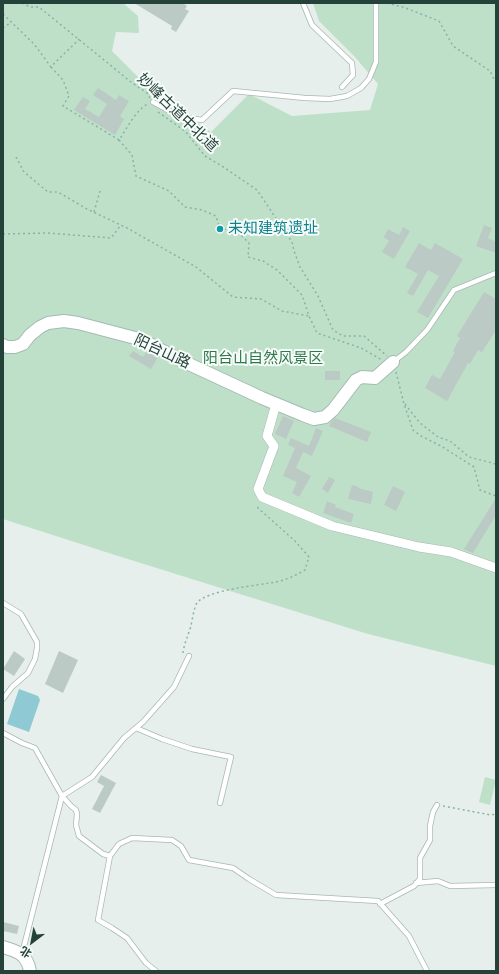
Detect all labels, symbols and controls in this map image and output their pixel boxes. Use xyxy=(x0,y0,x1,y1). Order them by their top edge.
street label: 妙峰古道中北道 xyxy=(133,70,221,156)
place label: 未知建筑遗址 xyxy=(228,220,318,238)
marker: 未知建筑遗址 xyxy=(215,224,225,234)
street label: 阳台山路 xyxy=(131,331,193,373)
park label: 阳台山自然风景区 xyxy=(203,350,323,368)
north arrow xyxy=(12,922,52,962)
text: 北 xyxy=(17,943,34,961)

